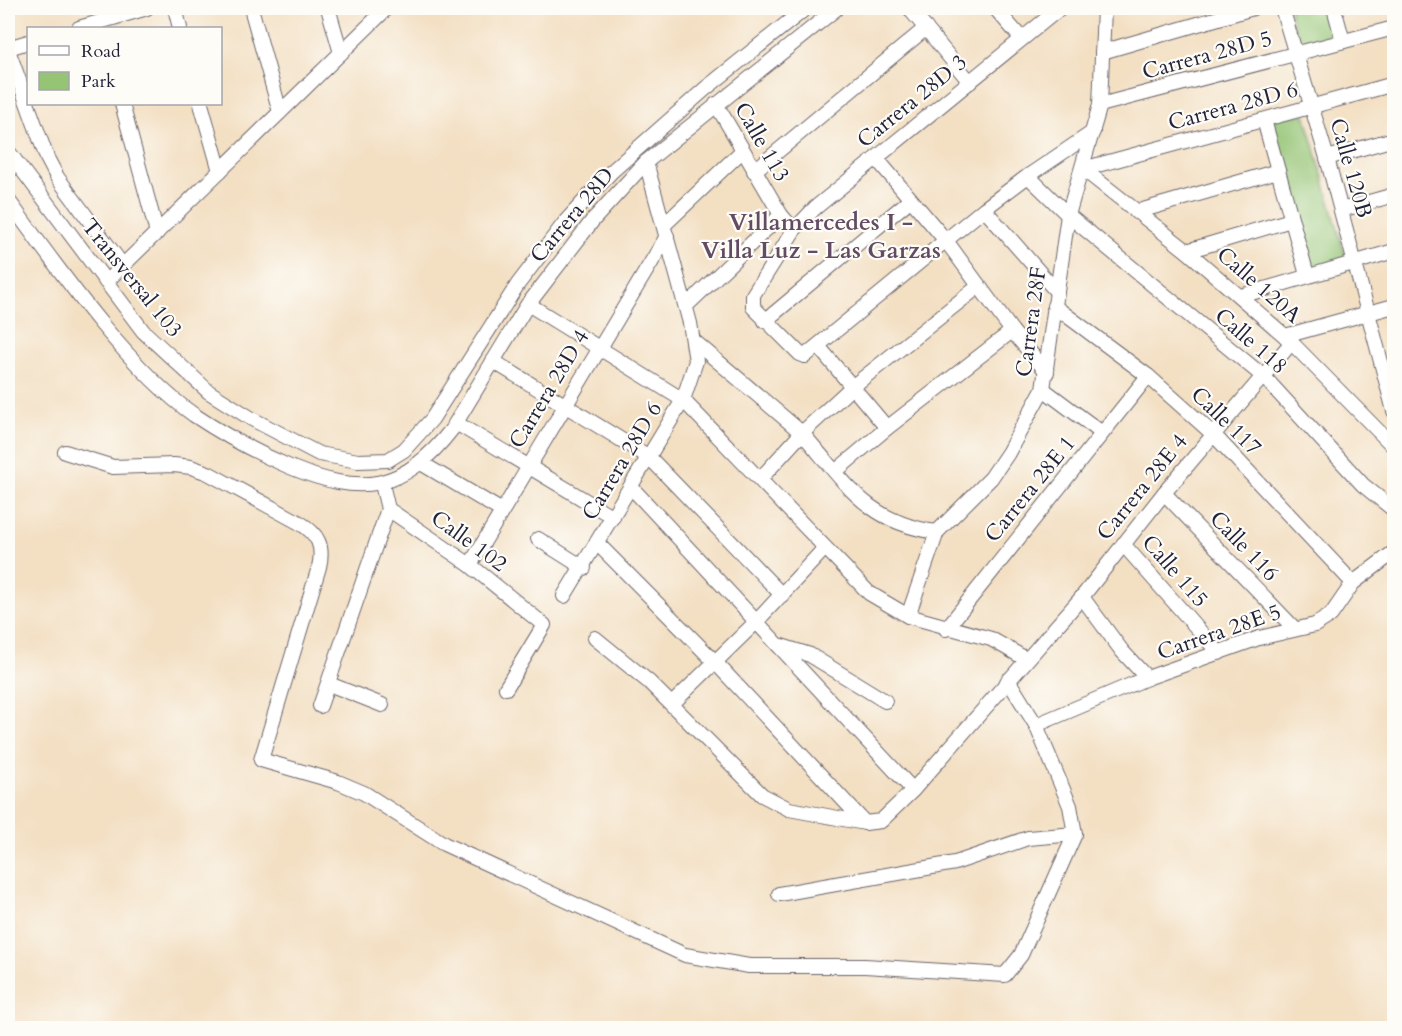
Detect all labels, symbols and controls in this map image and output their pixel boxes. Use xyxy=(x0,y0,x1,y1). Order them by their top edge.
street label: Carrera 28D 5 xyxy=(1139,23,1275,87)
legend xyxy=(27,27,222,105)
text: Road xyxy=(81,39,121,64)
street label: Carrera 28D 3 xyxy=(851,47,973,155)
text: Park xyxy=(81,69,116,94)
street label: Carrera 28D 6 xyxy=(1165,74,1301,138)
street label: Calle 113 xyxy=(727,97,797,187)
street label: Calle 120B xyxy=(1322,115,1380,221)
street label: Carrera 28D xyxy=(523,161,621,269)
district label: Villamercedes I - Villa Luz - Las Garzas xyxy=(701,206,941,267)
street label: Transversal 103 xyxy=(75,212,189,344)
street label: Calle 120A xyxy=(1210,240,1308,330)
street label: Carrera 28F xyxy=(1008,265,1054,379)
street label: Calle 118 xyxy=(1208,301,1294,381)
street label: Carrera 28D 4 xyxy=(502,324,596,454)
street label: Calle 117 xyxy=(1184,380,1268,462)
street label: Carrera 28D 6 xyxy=(575,396,669,526)
street label: Carrera 28E 4 xyxy=(1090,427,1194,547)
street label: Carrera 28E 1 xyxy=(978,429,1082,549)
street label: Calle 102 xyxy=(425,503,513,579)
street label: Calle 116 xyxy=(1203,504,1285,588)
street label: Calle 115 xyxy=(1135,528,1215,614)
street label: Carrera 28E 5 xyxy=(1153,597,1285,667)

